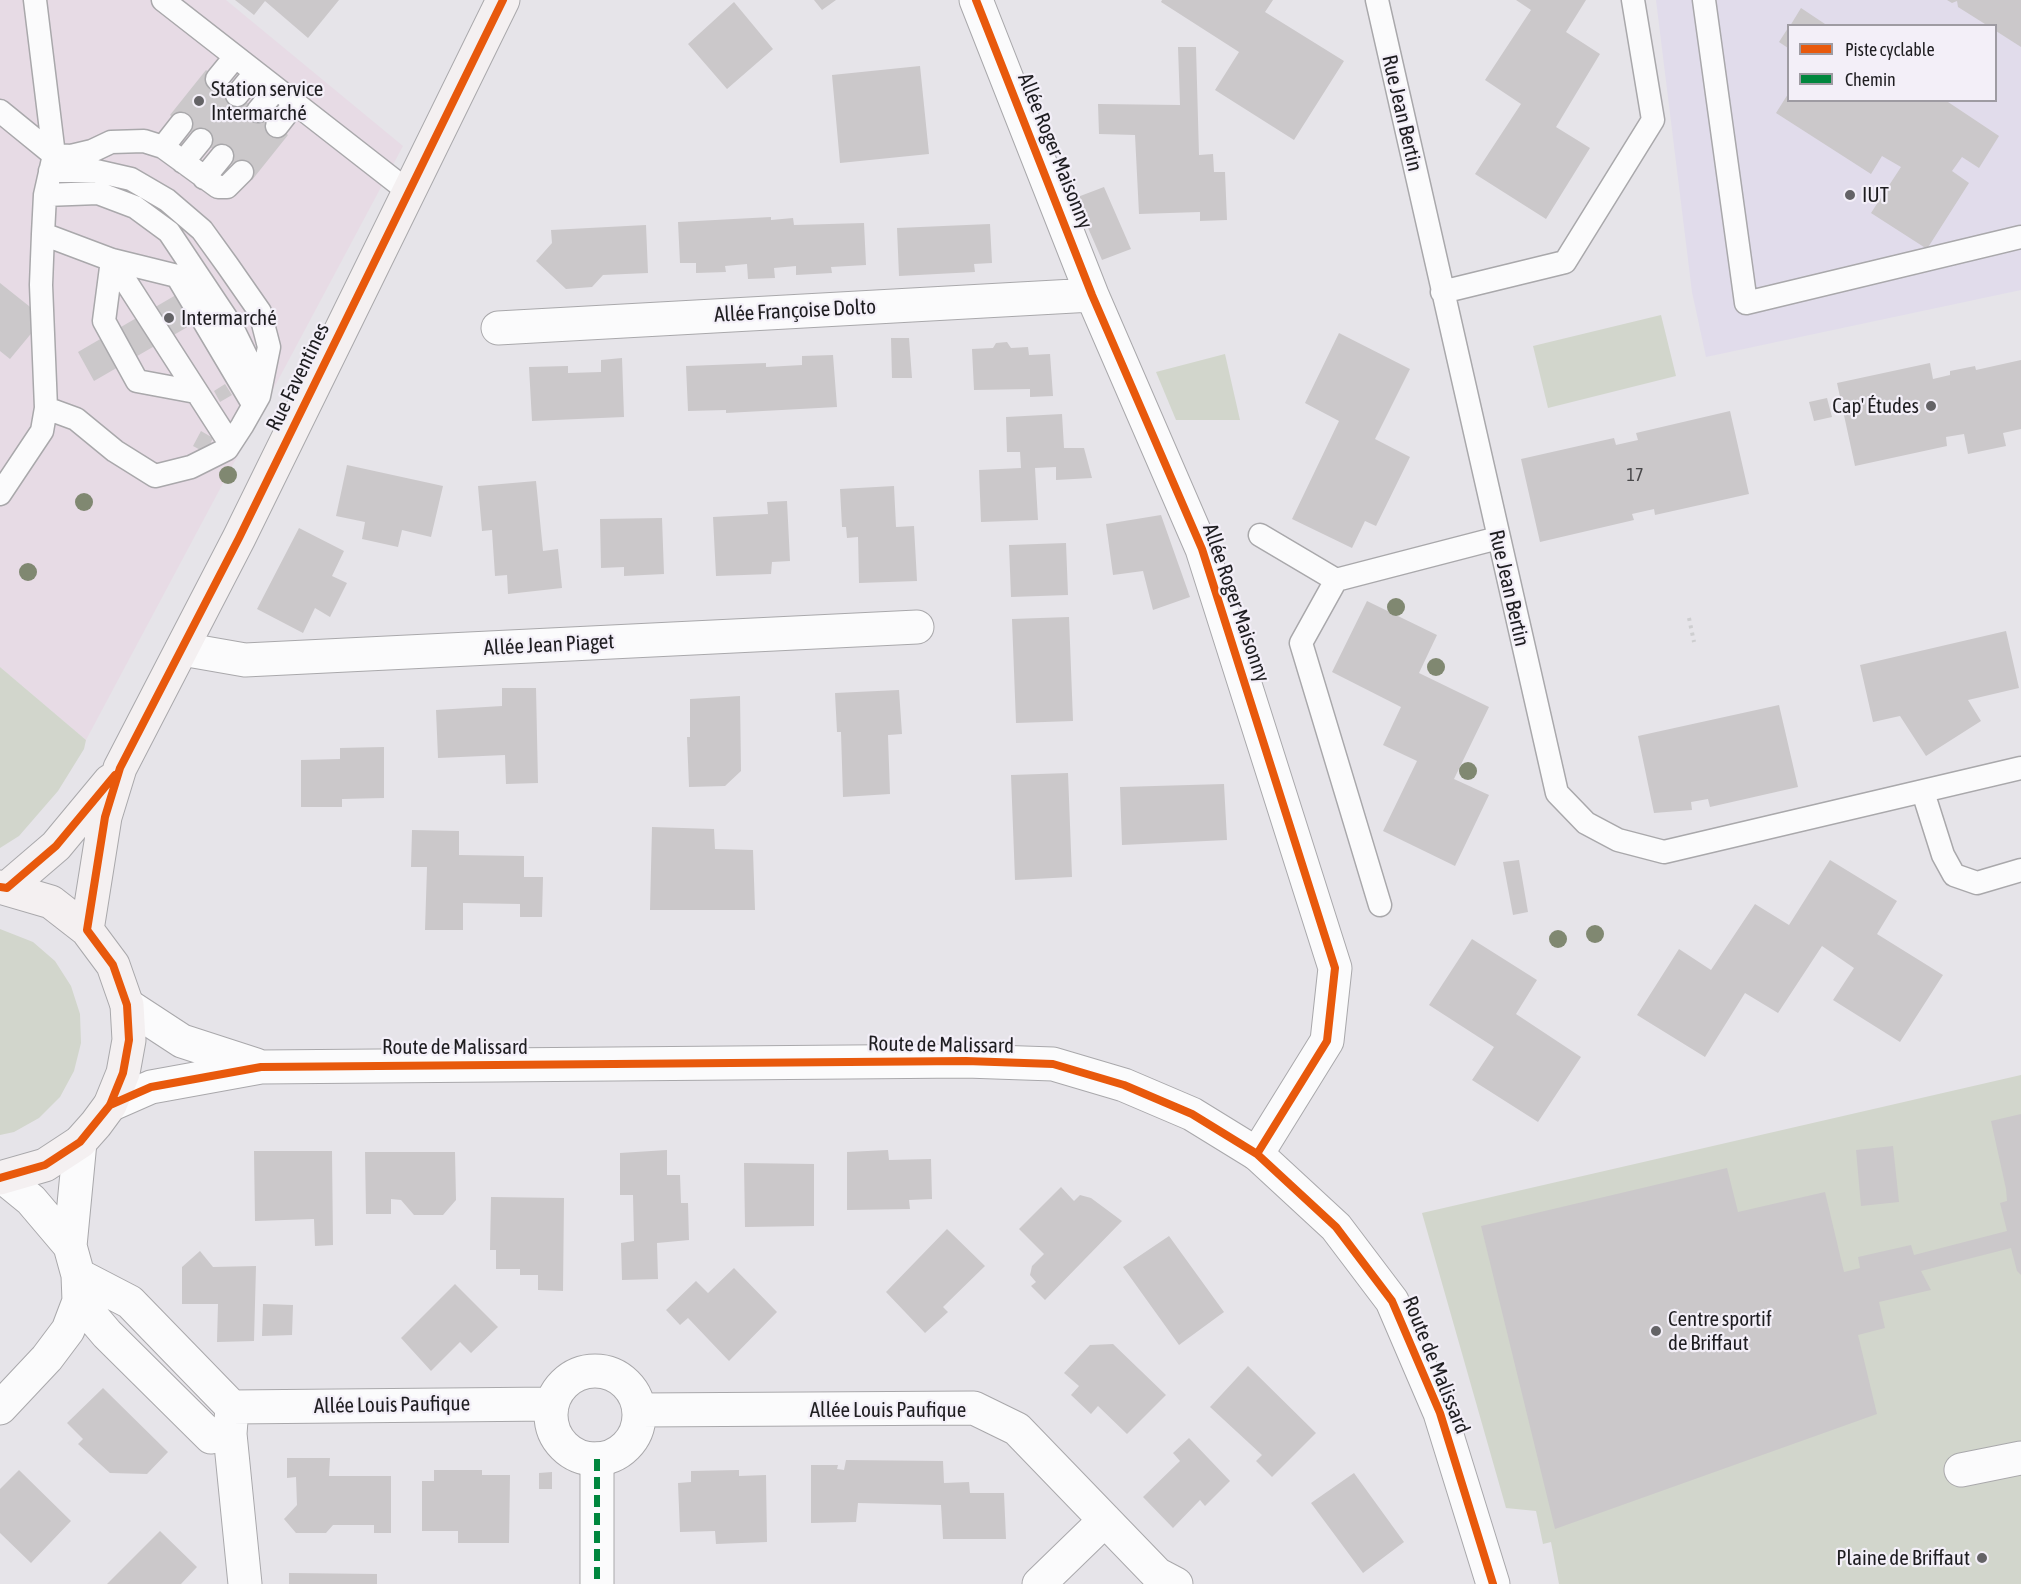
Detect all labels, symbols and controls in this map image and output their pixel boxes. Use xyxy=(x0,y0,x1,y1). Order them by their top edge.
legend xyxy=(1787,24,1997,102)
text: Piste cyclable xyxy=(1845,39,1935,60)
street label: Rue Jean Bertin xyxy=(1376,52,1428,174)
text: Chemin xyxy=(1845,69,1896,90)
street label: Allée Roger Maisonny xyxy=(1012,70,1098,232)
place label: Station service Intermarché xyxy=(211,76,323,126)
marker: Station service Intermarché xyxy=(192,94,206,108)
place label: IUT xyxy=(1862,182,1889,208)
marker: IUT xyxy=(1843,188,1857,202)
street label: Allée Françoise Dolto xyxy=(713,294,877,328)
place label: Intermarché xyxy=(181,305,277,331)
marker: Intermarché xyxy=(162,311,176,325)
street label: Rue Faventines xyxy=(261,319,335,435)
place label: Cap' Études xyxy=(1832,393,1919,419)
marker: Cap' Études xyxy=(1924,399,1938,413)
house number: 17 xyxy=(1627,464,1643,486)
street label: Allée Roger Maisonny xyxy=(1197,521,1275,685)
street label: Rue Jean Bertin xyxy=(1483,527,1535,649)
street label: Allée Jean Piaget xyxy=(483,629,615,661)
street label: Route de Malissard xyxy=(868,1031,1014,1059)
street label: Route de Malissard xyxy=(382,1034,528,1060)
street label: Route de Malissard xyxy=(1397,1293,1475,1437)
place label: Centre sportif de Briffaut xyxy=(1668,1306,1772,1356)
marker: Centre sportif de Briffaut xyxy=(1649,1324,1663,1338)
street label: Allée Louis Paufique xyxy=(314,1391,470,1419)
street label: Allée Louis Paufique xyxy=(810,1397,966,1423)
place label: Plaine de Briffaut xyxy=(1836,1545,1970,1571)
marker: Plaine de Briffaut xyxy=(1975,1551,1989,1565)

